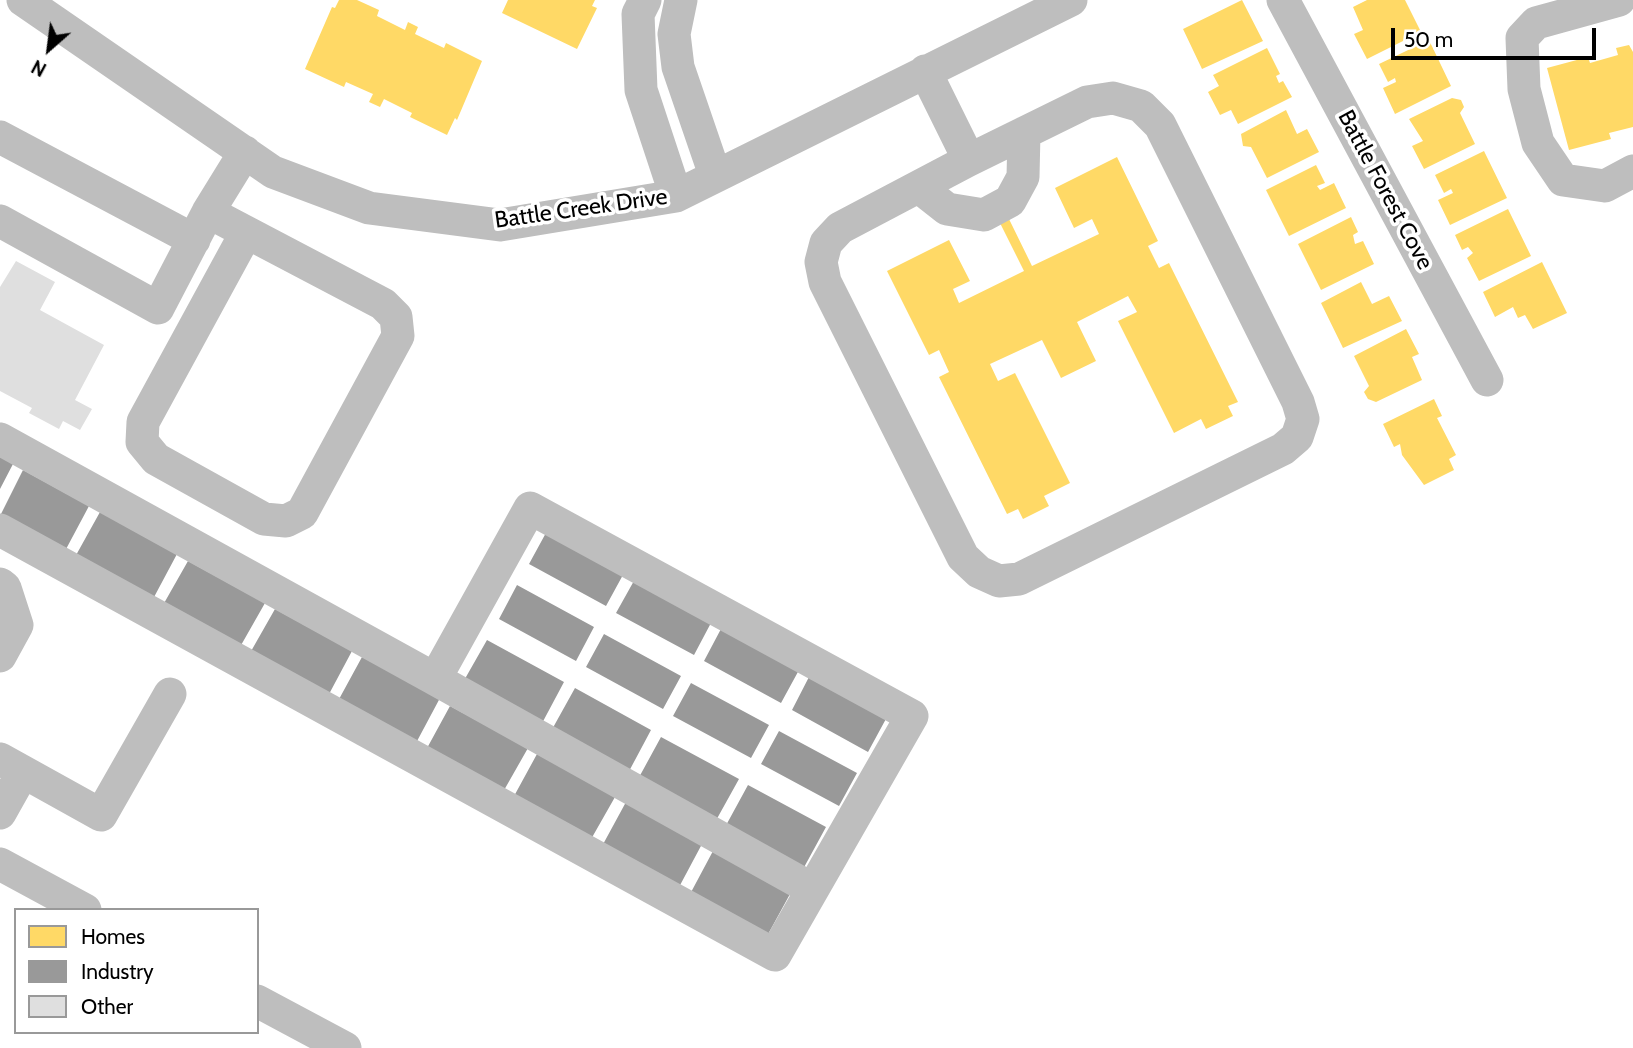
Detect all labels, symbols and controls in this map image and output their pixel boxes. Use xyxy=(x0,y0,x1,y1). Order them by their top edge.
north arrow xyxy=(14,14,84,84)
scale bar xyxy=(1395,14,1600,58)
text: 50 m xyxy=(1404,27,1453,52)
text: N xyxy=(28,55,50,81)
street label: Battle Forest Cove xyxy=(1331,106,1439,274)
street label: Battle Creek Drive xyxy=(493,183,669,235)
legend xyxy=(14,908,259,1034)
text: Homes xyxy=(81,924,145,949)
text: Industry xyxy=(81,959,154,984)
text: Other xyxy=(81,994,133,1019)

